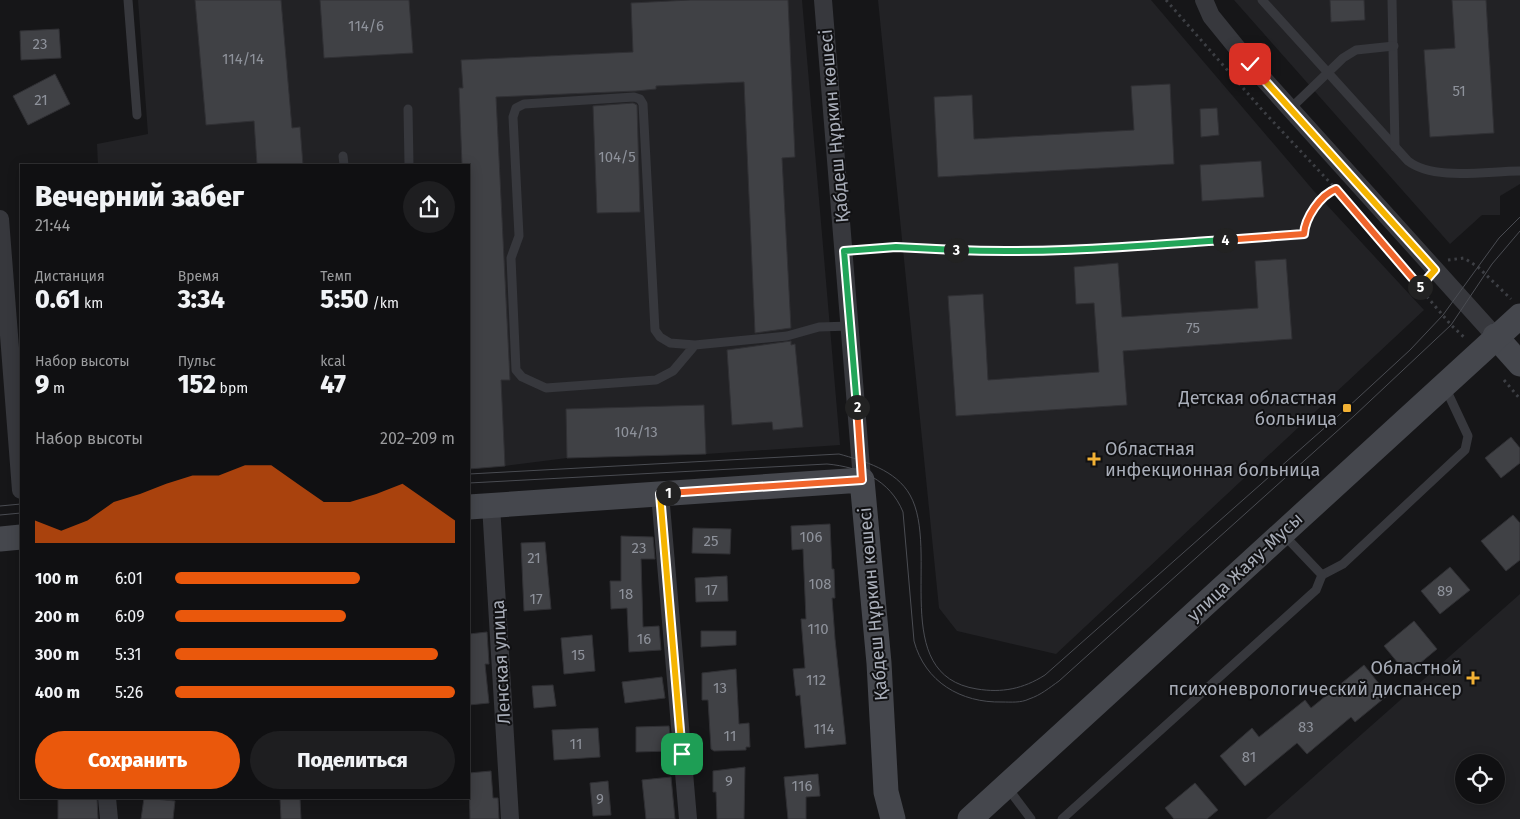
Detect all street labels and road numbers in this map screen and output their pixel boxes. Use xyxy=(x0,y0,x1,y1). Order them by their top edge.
street label: Қабдеш Нұркин көшесі xyxy=(815,28,853,224)
street label: Қабдеш Нұркин көшесі xyxy=(854,506,892,702)
street label: улица Жаяу-Мусы xyxy=(1183,508,1307,626)
street label: Ленская улица xyxy=(487,599,515,725)

